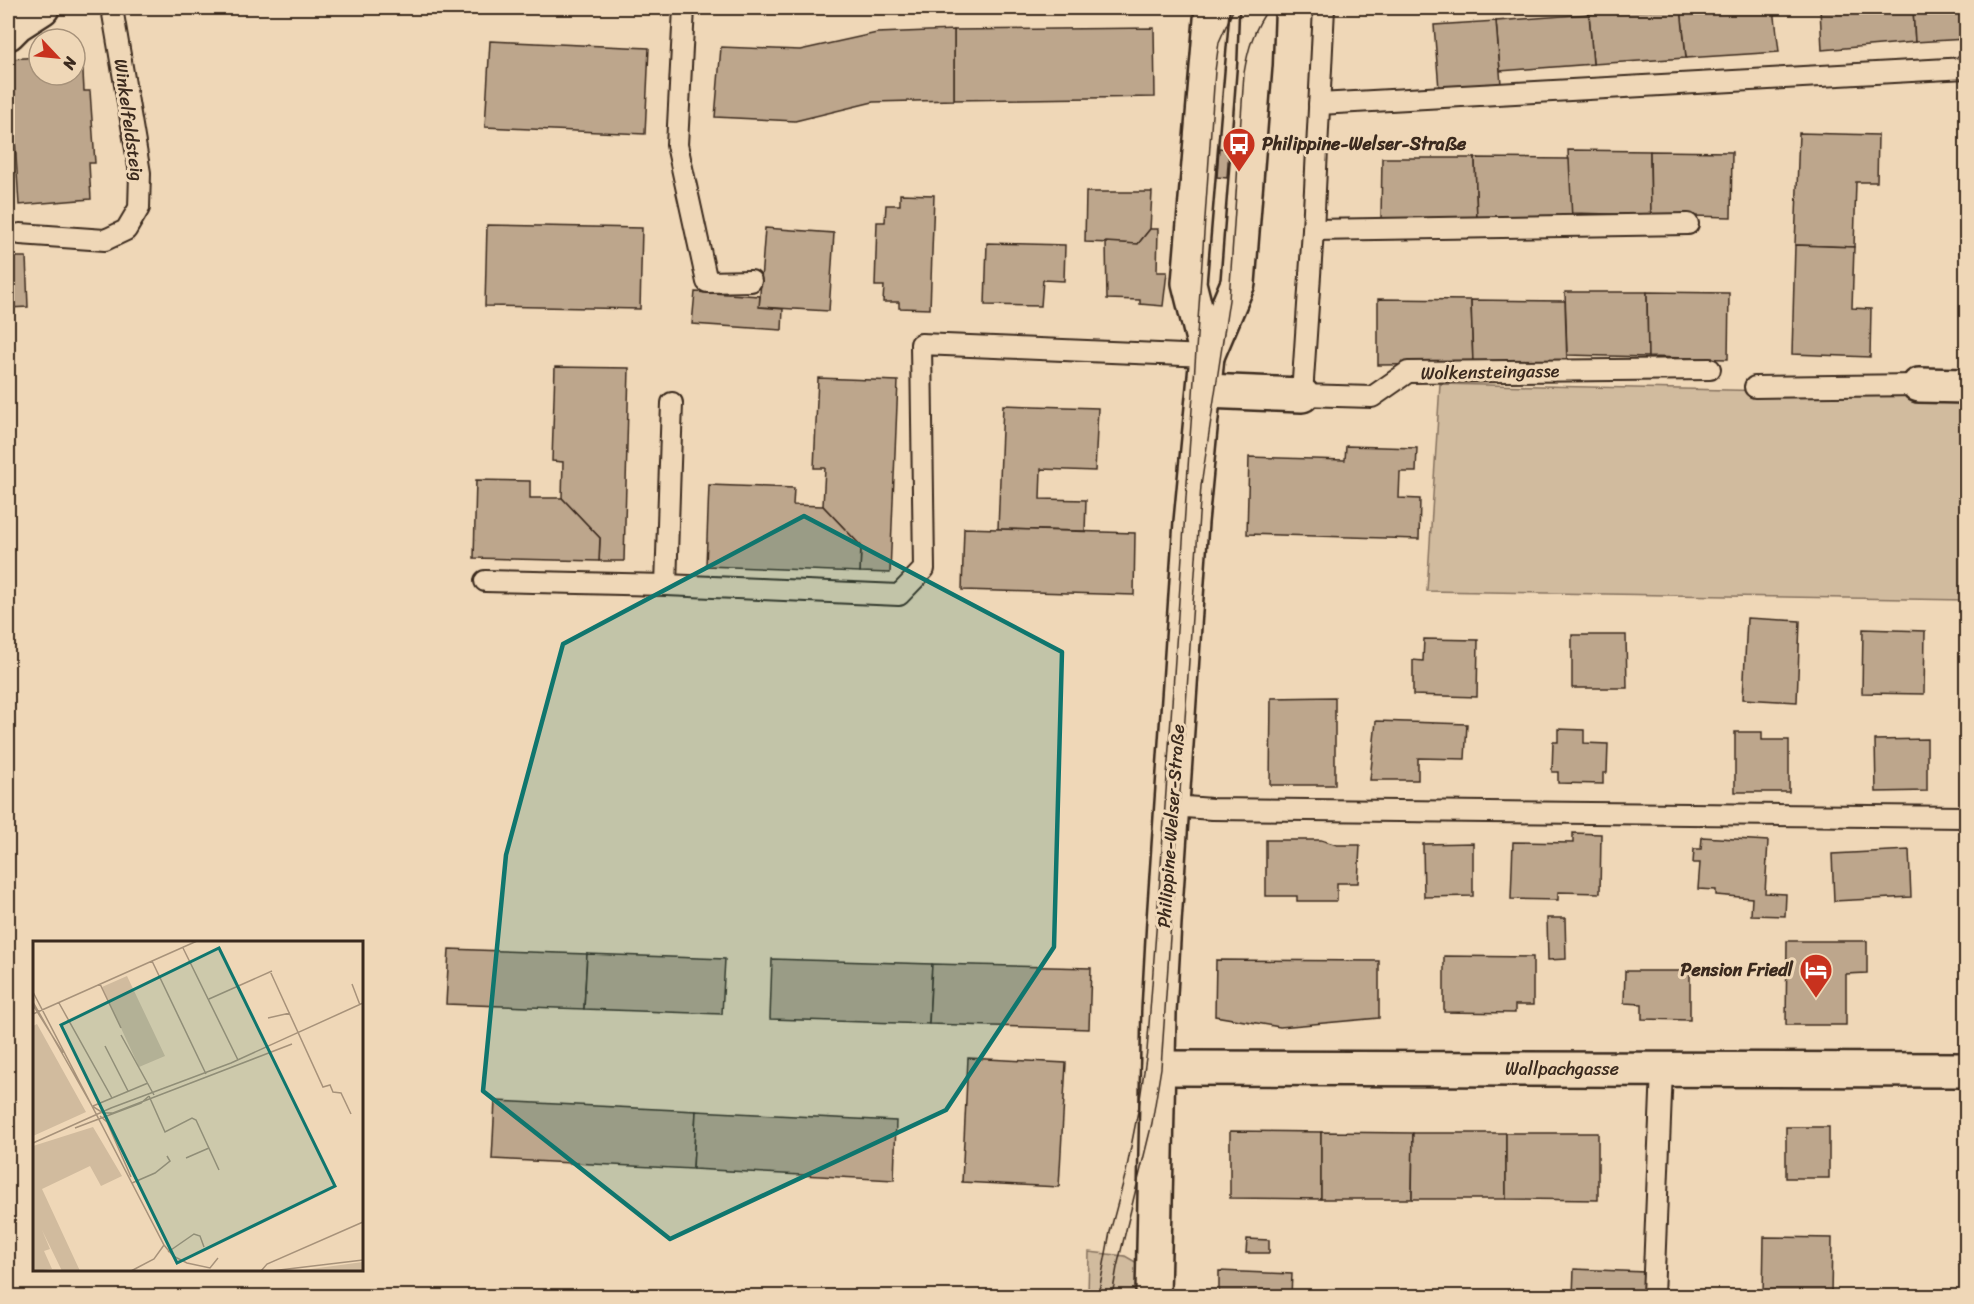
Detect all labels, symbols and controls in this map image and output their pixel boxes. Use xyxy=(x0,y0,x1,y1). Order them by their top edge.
north arrow xyxy=(27,27,87,87)
text: N xyxy=(54,51,86,76)
street label: Winkelfeldsteig xyxy=(105,57,153,183)
bus stop icon: Philippine-Welser-Straße xyxy=(1221,126,1257,173)
place label: Philippine-Welser-Straße xyxy=(1262,128,1467,160)
street label: Wolkensteingasse xyxy=(1420,355,1560,389)
street label: Philippine-Welser-Straße xyxy=(1148,723,1194,929)
inset map xyxy=(33,941,363,1271)
hotel icon: Pension Friedl xyxy=(1798,952,1834,999)
place label: Pension Friedl xyxy=(1680,954,1794,986)
street label: Wallpachgasse xyxy=(1505,1053,1619,1085)

